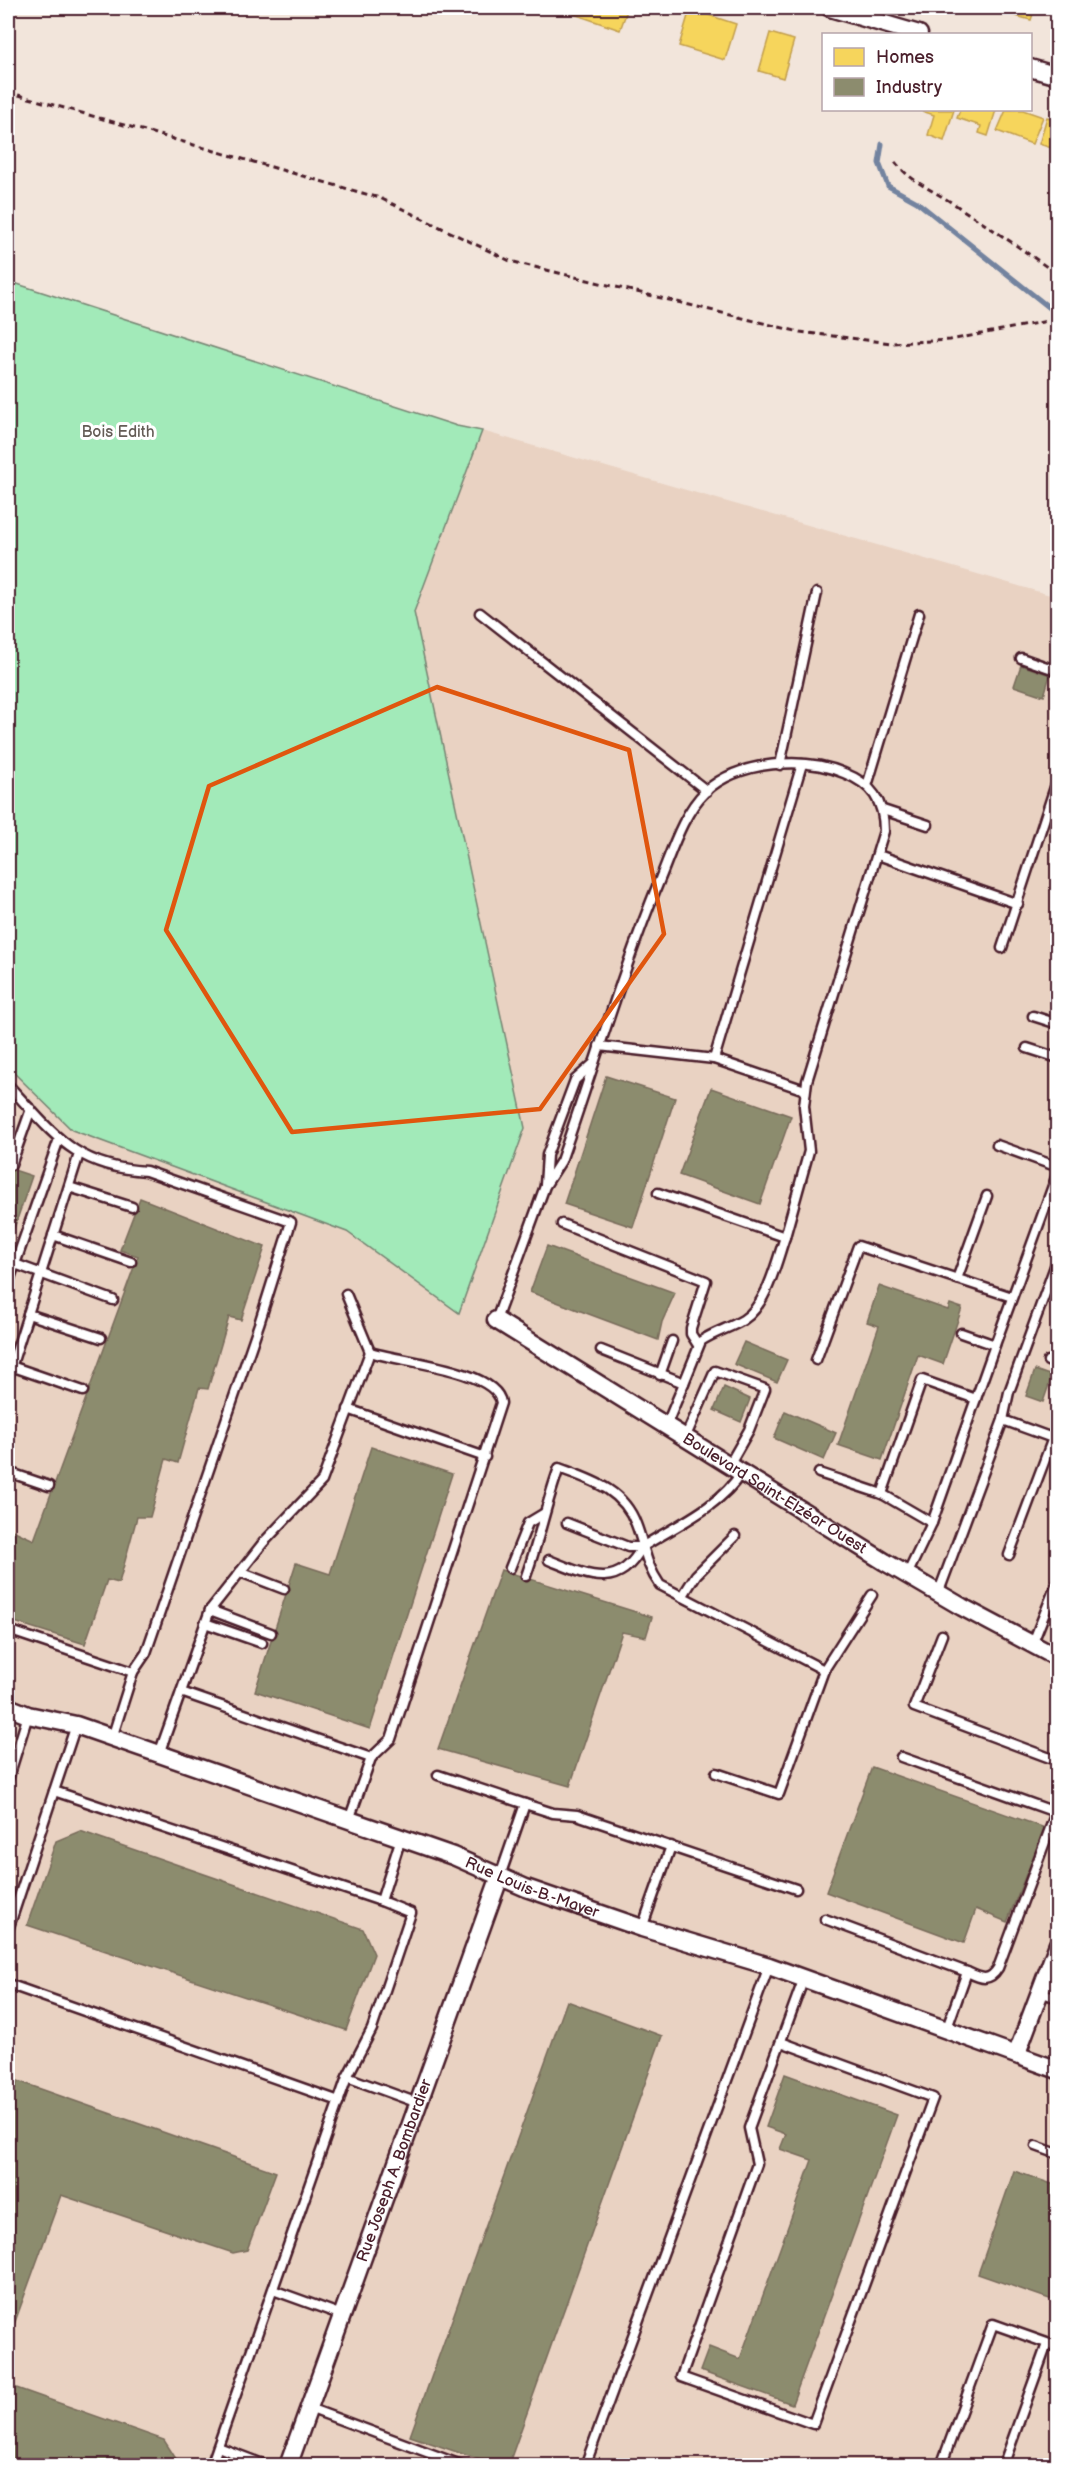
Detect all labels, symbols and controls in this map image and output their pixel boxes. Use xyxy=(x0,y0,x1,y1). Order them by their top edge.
legend xyxy=(822,33,1032,111)
text: Homes xyxy=(876,47,934,68)
text: Industry xyxy=(876,77,943,98)
park label: Bois Edith xyxy=(81,423,155,442)
street label: Boulevard Saint-Elzéar Ouest xyxy=(679,1429,870,1558)
street label: Rue Louis-B.-Mayer xyxy=(462,1853,602,1922)
street label: Rue Joseph A. Bombardier xyxy=(353,2076,436,2264)

